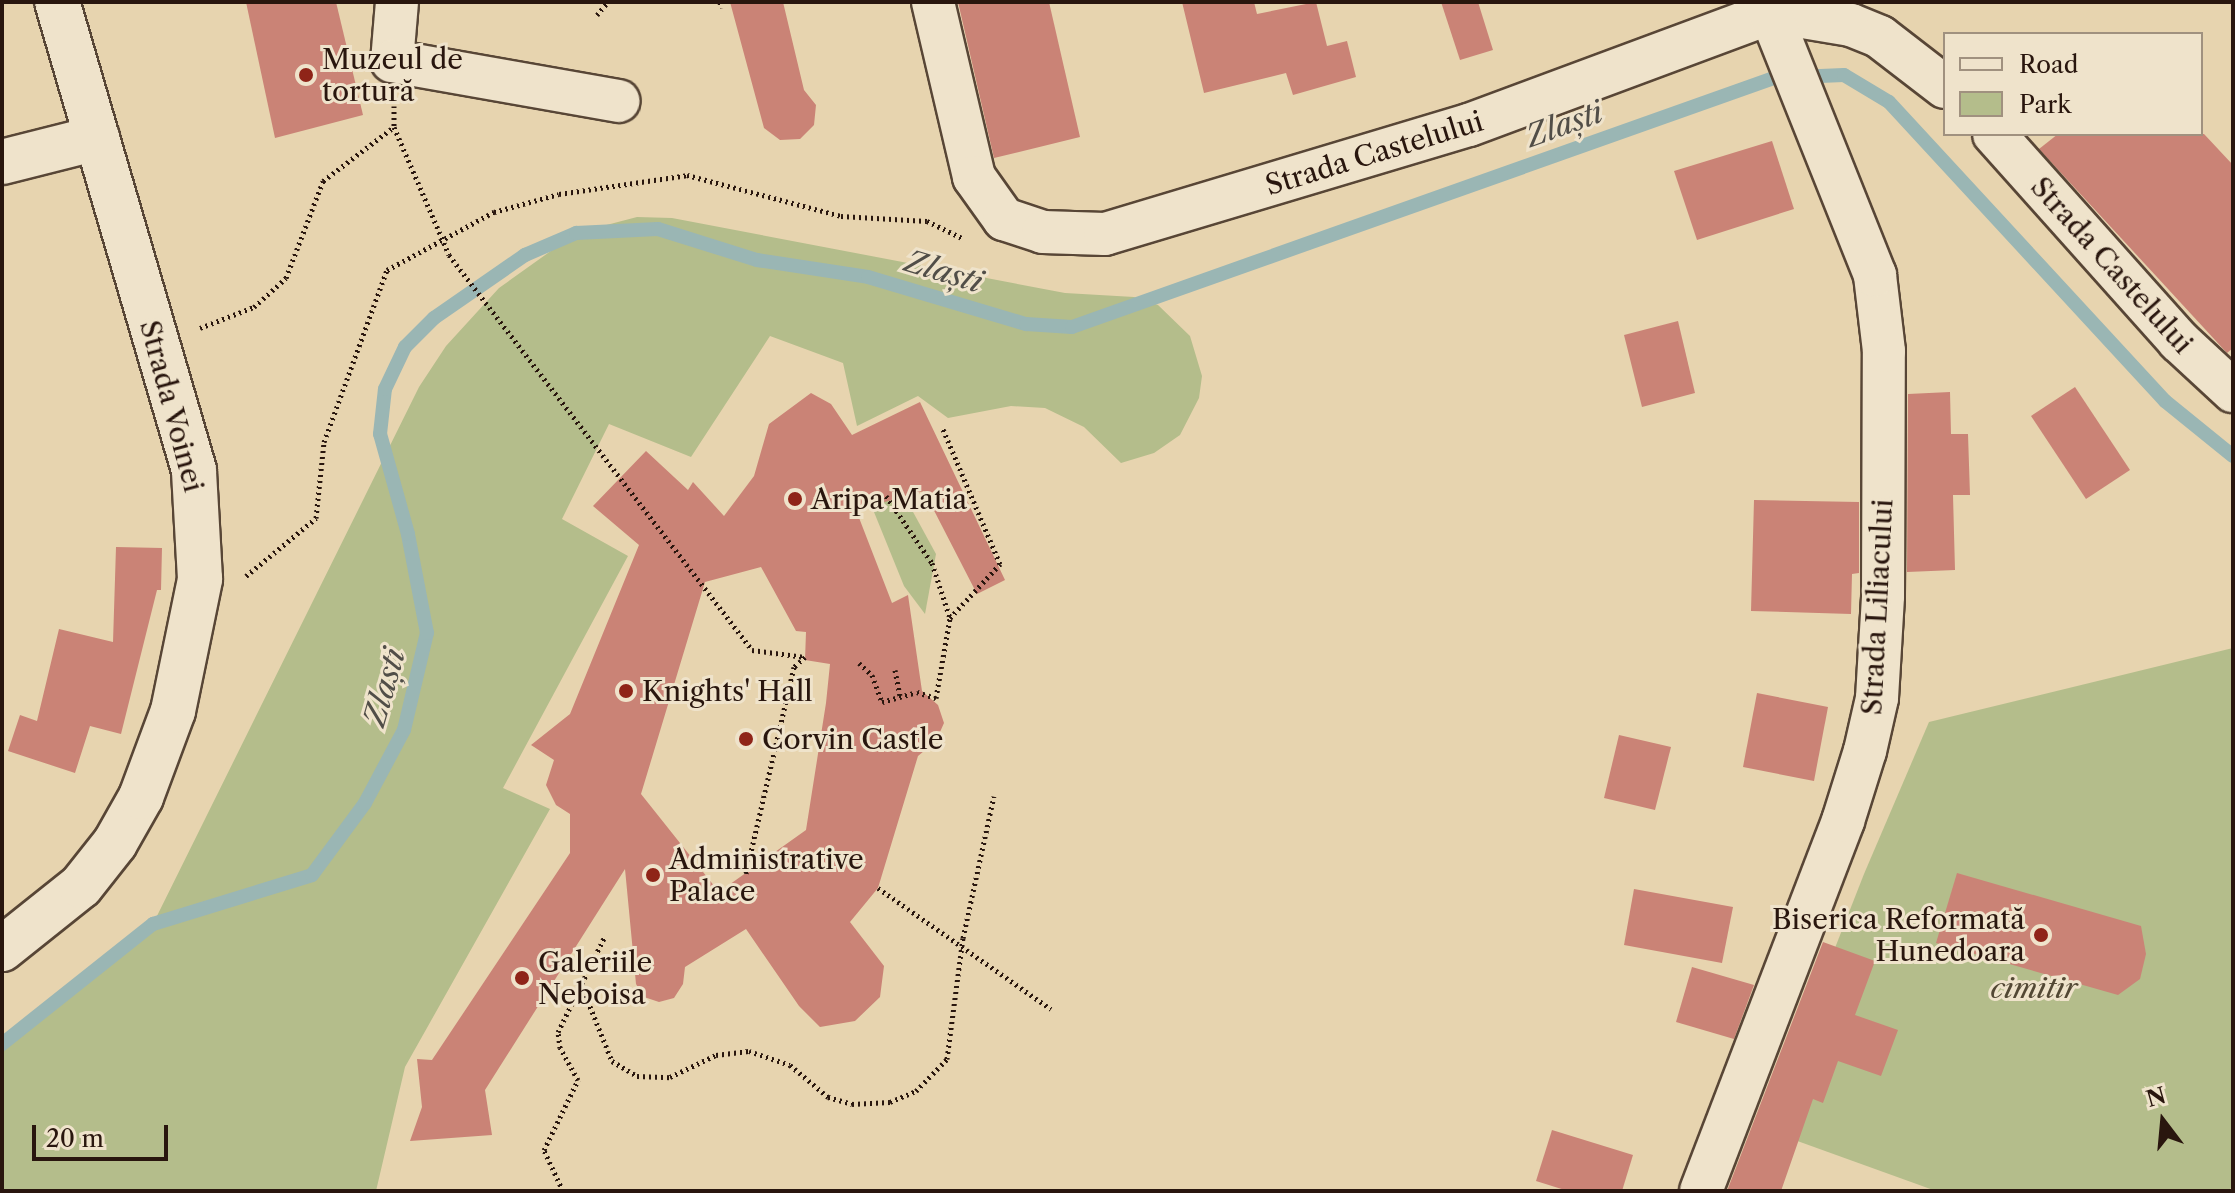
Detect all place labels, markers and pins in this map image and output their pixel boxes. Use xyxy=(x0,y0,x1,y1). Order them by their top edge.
place label: Muzeul de tortură xyxy=(322,42,463,108)
marker: Muzeul de tortură xyxy=(297,66,315,84)
place label: Aripa Matia xyxy=(811,482,968,516)
marker: Aripa Matia xyxy=(786,490,804,508)
place label: Knights' Hall xyxy=(642,674,813,708)
marker: Knights' Hall xyxy=(617,682,635,700)
place label: Corvin Castle xyxy=(762,722,943,756)
marker: Corvin Castle xyxy=(737,730,755,748)
place label: Administrative Palace xyxy=(669,842,864,908)
marker: Administrative Palace xyxy=(644,866,662,884)
place label: Biserica Reformată Hunedoara xyxy=(1772,902,2025,968)
marker: Biserica Reformată Hunedoara xyxy=(2032,926,2050,944)
place label: Galeriile Neboisa xyxy=(538,945,652,1011)
marker: Galeriile Neboisa xyxy=(513,969,531,987)

